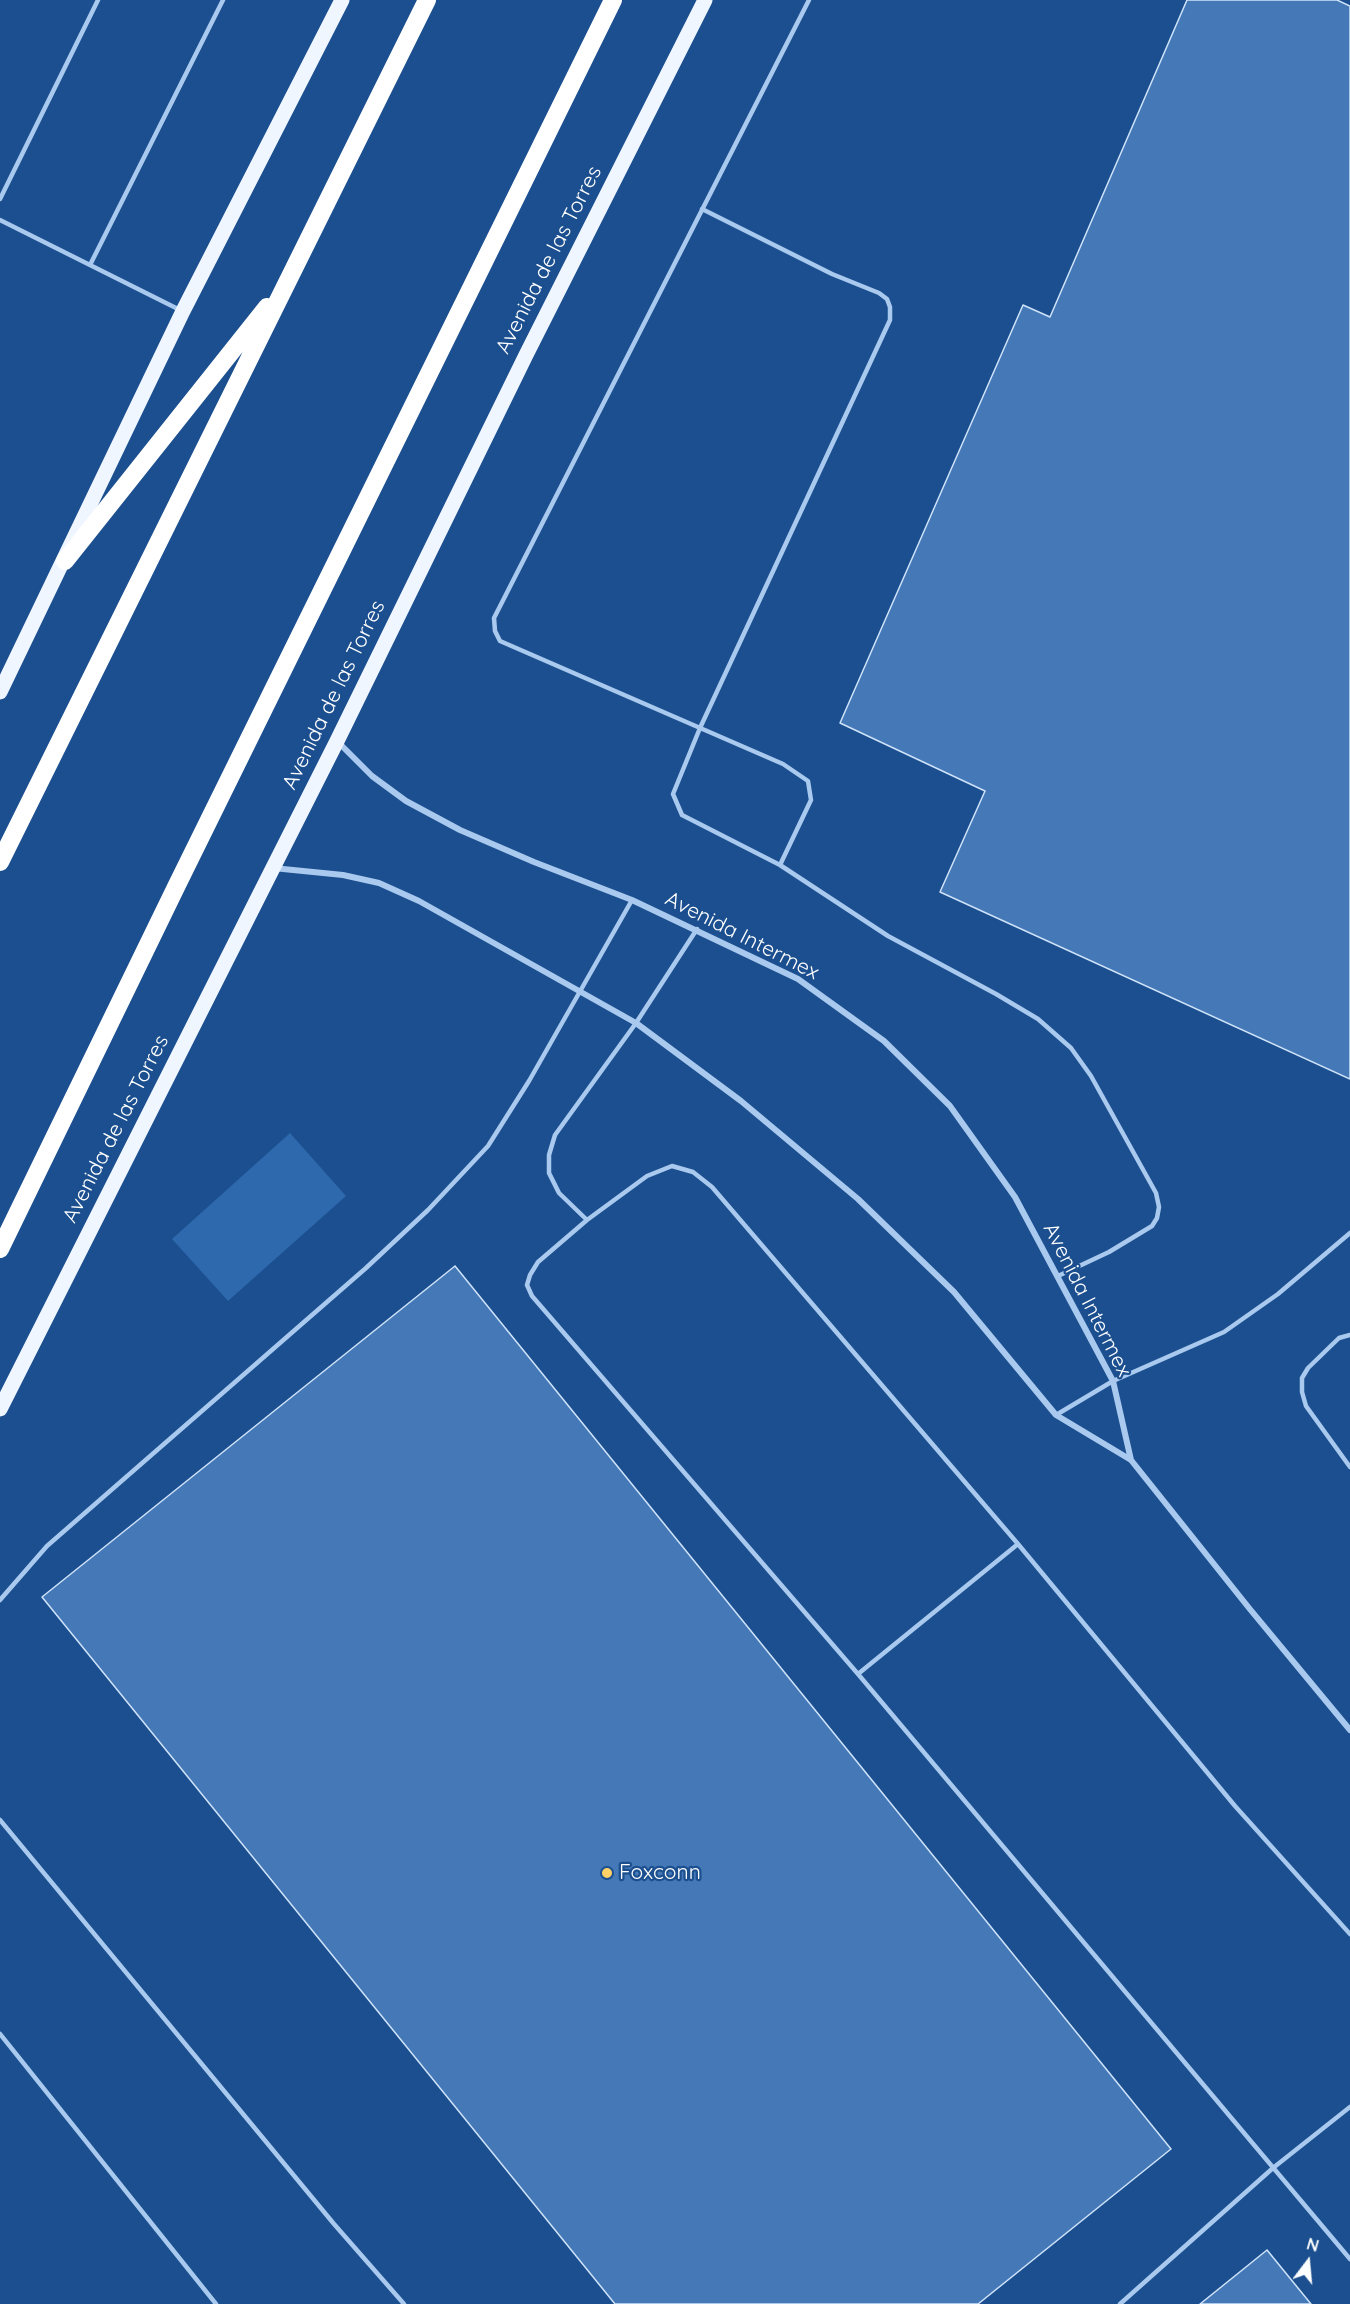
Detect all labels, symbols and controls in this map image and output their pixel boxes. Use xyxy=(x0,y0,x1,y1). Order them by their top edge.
street label: Avenida de las Torres xyxy=(491,162,607,358)
street label: Avenida de las Torres xyxy=(277,596,391,794)
street label: Avenida Intermex xyxy=(661,886,823,986)
street label: Avenida de las Torres xyxy=(58,1031,174,1227)
street label: Avenida Intermex xyxy=(1037,1219,1137,1381)
place label: Foxconn xyxy=(619,1860,701,1886)
marker: Foxconn xyxy=(600,1866,614,1880)
north arrow xyxy=(1278,2232,1338,2292)
text: N xyxy=(1305,2233,1321,2256)

